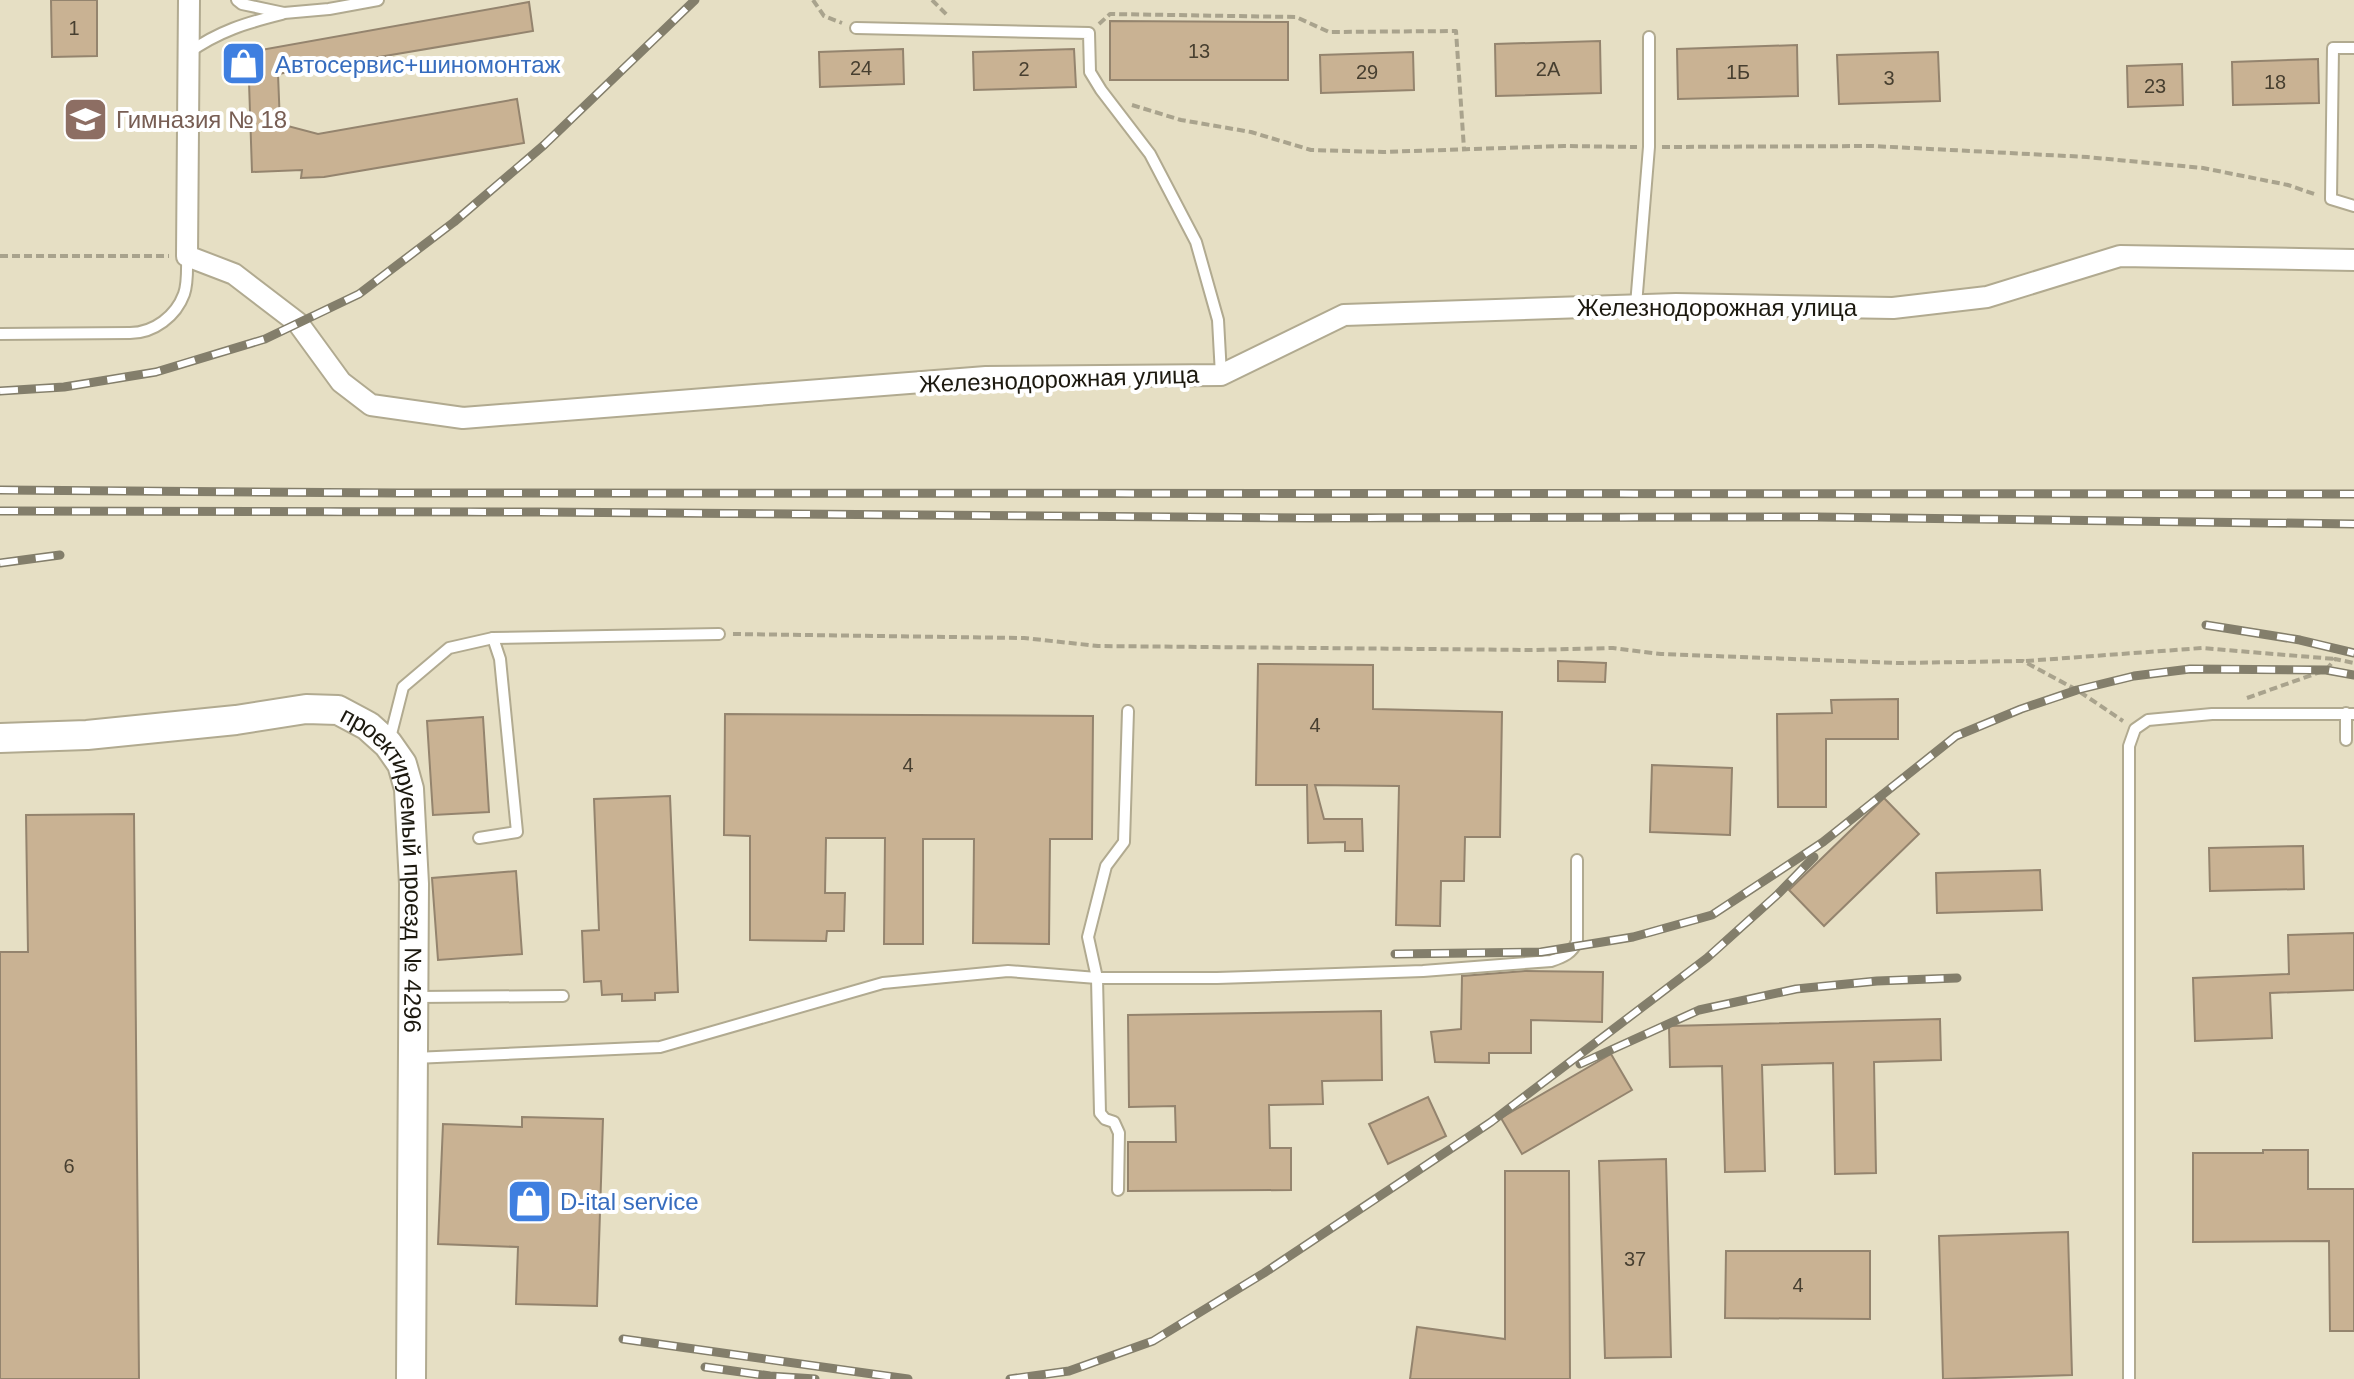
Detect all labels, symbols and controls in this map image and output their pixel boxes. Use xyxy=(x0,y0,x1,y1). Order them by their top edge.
house number: 1 xyxy=(68,17,80,39)
shop icon: Автосервис+шиномонтаж xyxy=(220,40,268,88)
house number: 13 xyxy=(1188,40,1210,62)
place label: Автосервис+шиномонтаж xyxy=(275,51,561,78)
house number: 24 xyxy=(850,57,872,79)
house number: 2 xyxy=(1018,58,1030,80)
house number: 2А xyxy=(1536,58,1561,80)
house number: 29 xyxy=(1356,61,1378,83)
house number: 1Б xyxy=(1726,61,1750,83)
house number: 3 xyxy=(1883,67,1895,89)
house number: 18 xyxy=(2264,71,2286,93)
house number: 23 xyxy=(2144,75,2166,97)
school or university icon: Гимназия № 18 xyxy=(61,95,109,143)
place label: Гимназия № 18 xyxy=(116,106,287,133)
street label: Железнодорожная улица xyxy=(1577,294,1858,321)
street label: Железнодорожная улица xyxy=(918,361,1200,397)
street label: проектируемый проезд № 4296 xyxy=(336,701,428,1033)
house number: 4 xyxy=(1309,714,1321,736)
house number: 4 xyxy=(902,754,914,776)
house number: 6 xyxy=(63,1155,75,1177)
shop icon: D-ital service xyxy=(505,1177,553,1225)
place label: D-ital service xyxy=(560,1188,699,1215)
house number: 37 xyxy=(1624,1248,1646,1270)
house number: 4 xyxy=(1792,1274,1804,1296)

